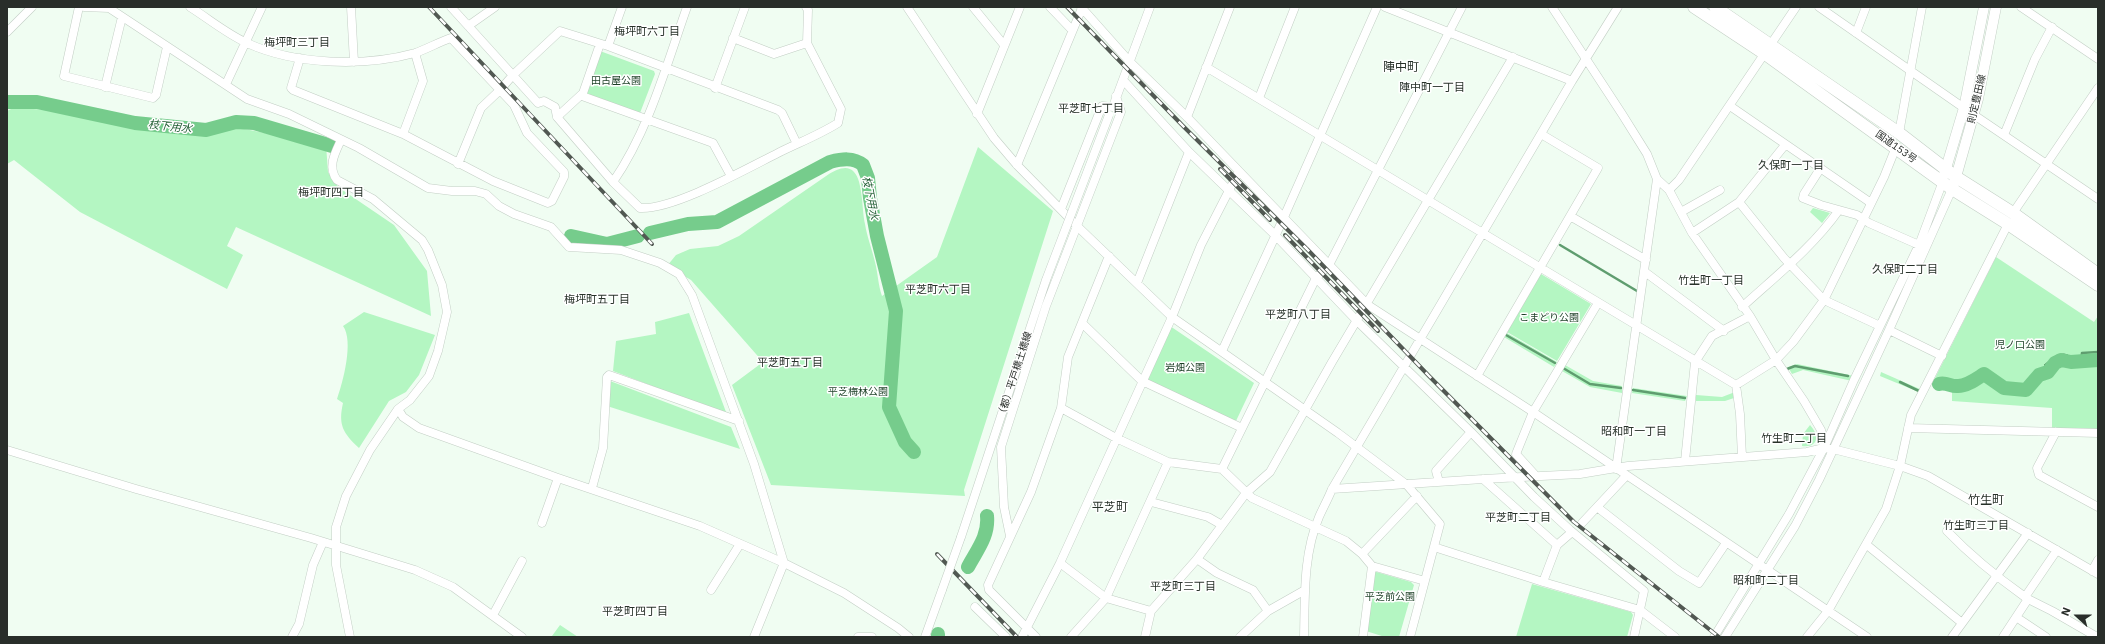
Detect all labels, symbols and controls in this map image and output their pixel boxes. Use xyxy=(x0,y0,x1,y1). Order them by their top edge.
district label: 梅坪町六丁目 xyxy=(614,25,680,39)
district label: 梅坪町三丁目 xyxy=(264,36,330,50)
district label: 陣中町 xyxy=(1383,61,1419,75)
street label: 則定豊田線 xyxy=(1966,73,1988,125)
park label: 田古屋公園 xyxy=(591,75,641,87)
district label: 陣中町一丁目 xyxy=(1399,81,1465,95)
district label: 平芝町七丁目 xyxy=(1058,102,1124,116)
water label: 枝下用水 xyxy=(147,118,193,136)
street label: 国道153号 xyxy=(1873,128,1919,166)
district label: 久保町一丁目 xyxy=(1758,159,1824,173)
water label: 枝下用水 xyxy=(859,175,881,221)
district label: 梅坪町四丁目 xyxy=(298,186,364,200)
district label: 久保町二丁目 xyxy=(1872,263,1938,277)
district label: 竹生町一丁目 xyxy=(1678,274,1744,288)
district label: 平芝町六丁目 xyxy=(905,283,971,297)
district label: 梅坪町五丁目 xyxy=(564,293,630,307)
district label: 平芝町八丁目 xyxy=(1265,308,1331,322)
park label: こまどり公園 xyxy=(1519,312,1579,324)
street label: （都）平戸橋土橋線 xyxy=(995,330,1035,420)
park label: 児ノ口公園 xyxy=(1995,339,2045,351)
district label: 平芝町五丁目 xyxy=(757,356,823,370)
park label: 岩畑公園 xyxy=(1165,362,1205,374)
park label: 平芝梅林公園 xyxy=(828,386,888,398)
district label: 昭和町一丁目 xyxy=(1601,425,1667,439)
district label: 竹生町二丁目 xyxy=(1761,432,1827,446)
district label: 竹生町 xyxy=(1968,494,2004,508)
district label: 平芝町 xyxy=(1092,501,1128,515)
district label: 平芝町二丁目 xyxy=(1485,511,1551,525)
district label: 竹生町三丁目 xyxy=(1943,519,2009,533)
district label: 昭和町二丁目 xyxy=(1733,574,1799,588)
district label: 平芝町三丁目 xyxy=(1150,580,1216,594)
park label: 平芝前公園 xyxy=(1365,591,1415,603)
north arrow xyxy=(2057,596,2097,636)
district label: 平芝町四丁目 xyxy=(602,605,668,619)
text: N xyxy=(2058,605,2074,618)

